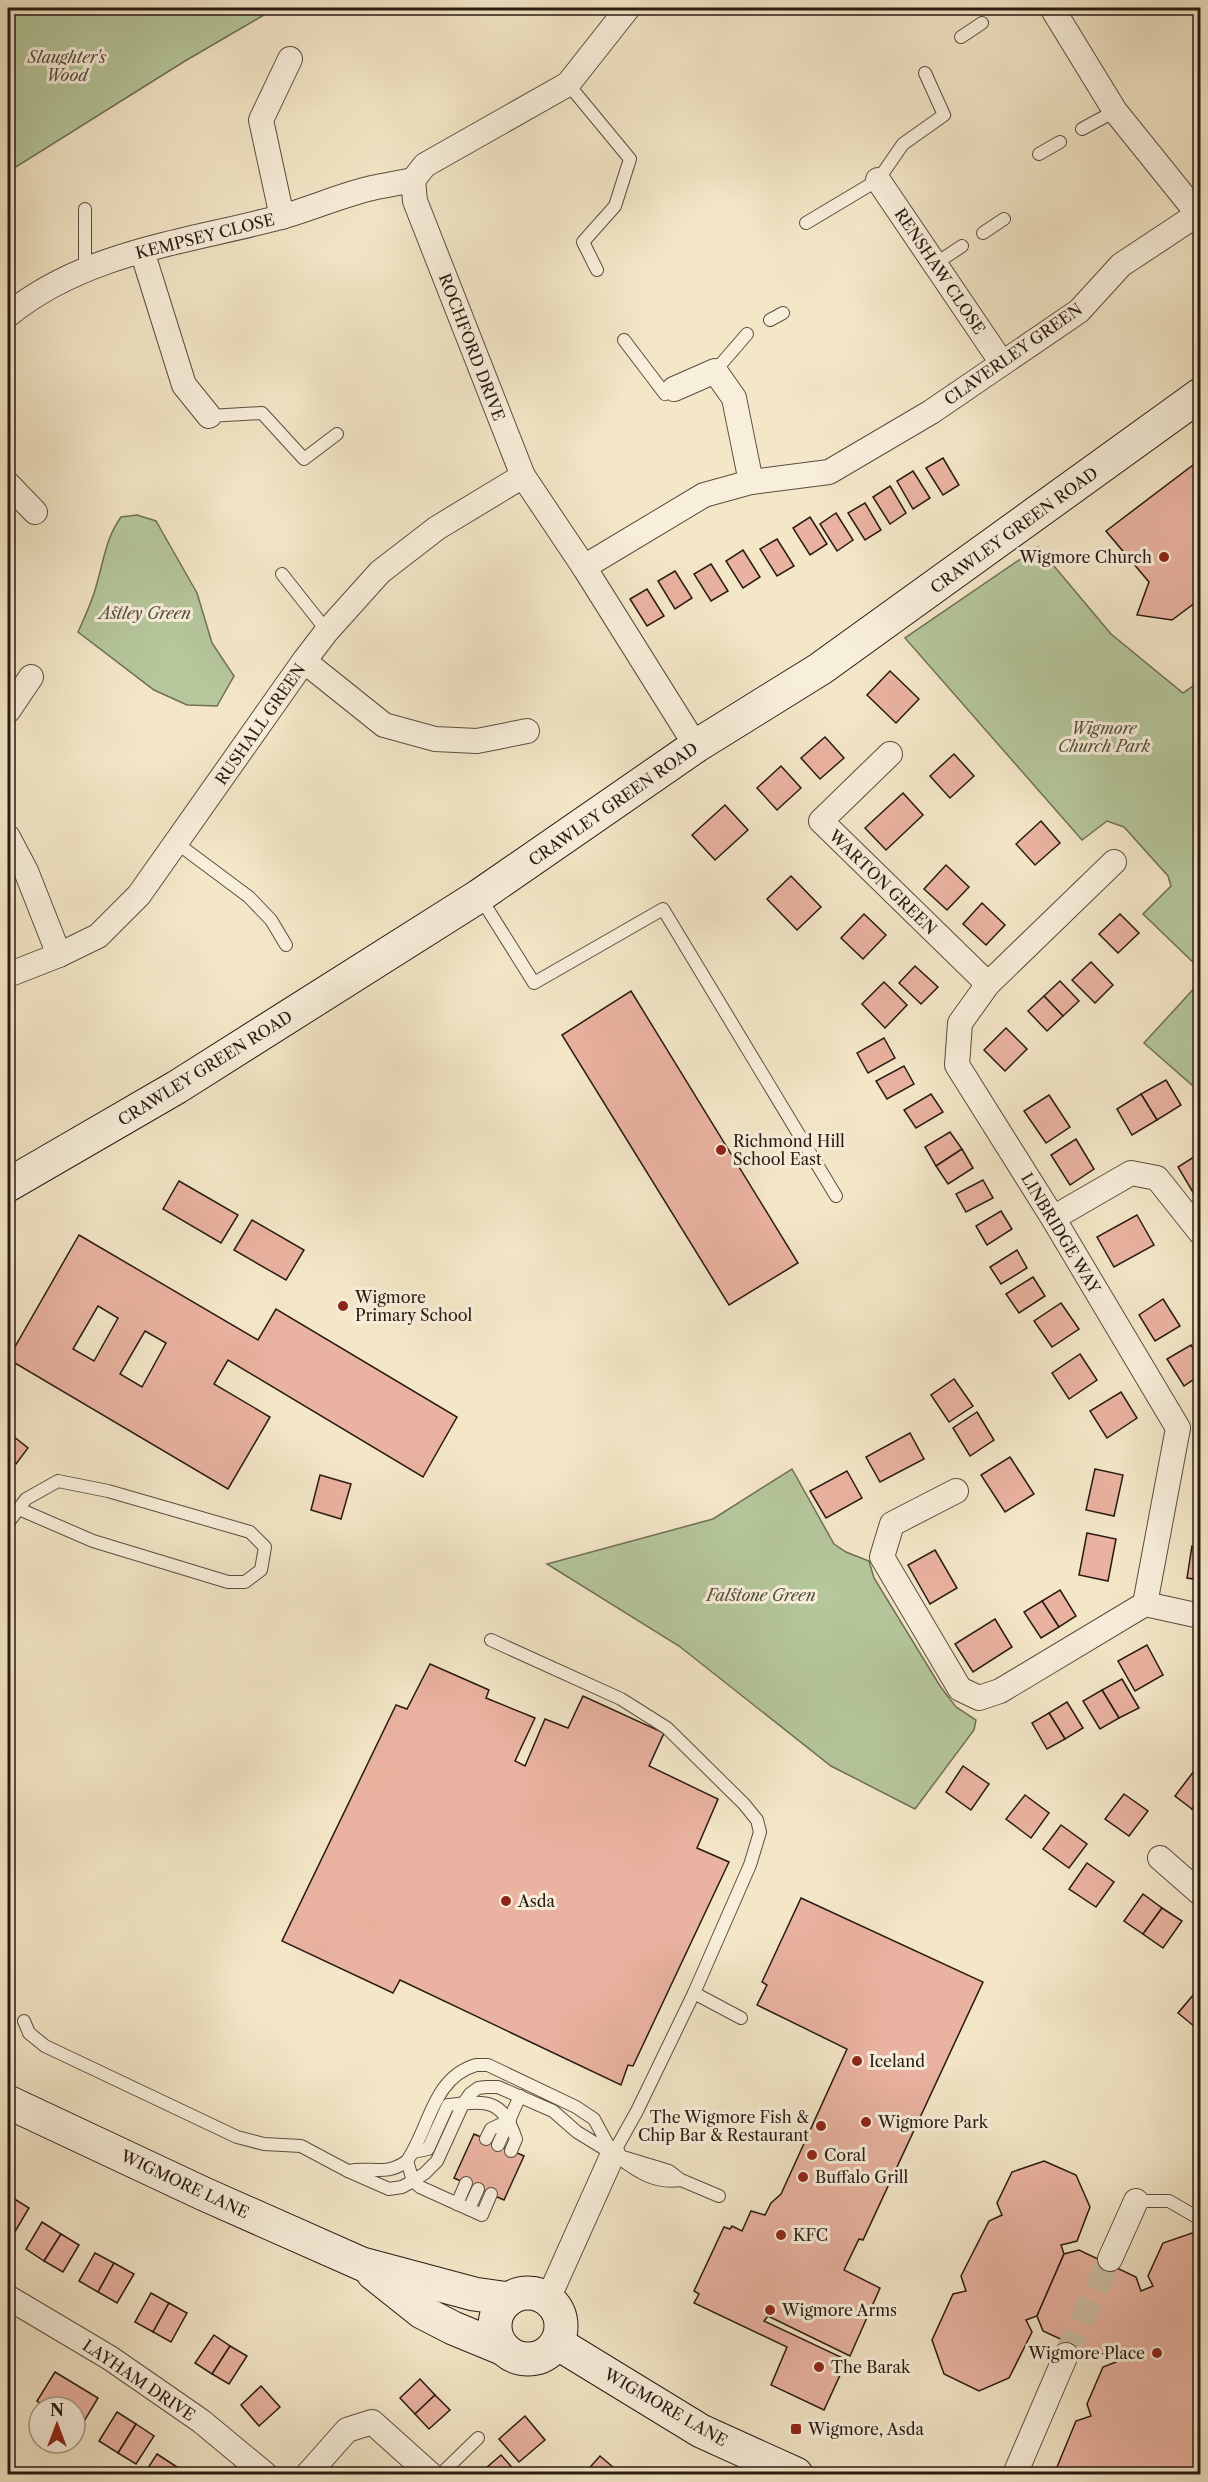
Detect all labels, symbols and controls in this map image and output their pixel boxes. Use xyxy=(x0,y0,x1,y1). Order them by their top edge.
park label: Slaughter's Wood xyxy=(27,47,106,85)
street label: RENSHAW CLOSE xyxy=(890,204,990,338)
street label: KEMPSEY CLOSE xyxy=(133,209,277,263)
street label: ROCHFORD DRIVE xyxy=(435,270,509,424)
street label: CLAVERLEY GREEN xyxy=(940,299,1086,409)
street label: CRAWLEY GREEN ROAD xyxy=(926,463,1102,597)
place label: Wigmore Church xyxy=(1019,547,1152,567)
marker: Wigmore Church xyxy=(1157,550,1171,564)
park label: Astley Green xyxy=(96,603,191,623)
street label: RUSHALL GREEN xyxy=(211,659,309,789)
park label: Wigmore Church Park xyxy=(1058,718,1151,756)
street label: CRAWLEY GREEN ROAD xyxy=(525,738,701,870)
street label: WARTON GREEN xyxy=(824,825,941,939)
street label: CRAWLEY GREEN ROAD xyxy=(114,1006,296,1130)
place label: Richmond Hill School East xyxy=(733,1131,845,1169)
marker: Richmond Hill School East xyxy=(714,1143,728,1157)
street label: LINBRIDGE WAY xyxy=(1017,1169,1105,1298)
place label: Wigmore Primary School xyxy=(354,1287,473,1325)
marker: Wigmore Primary School xyxy=(336,1299,350,1313)
park label: Falstone Green xyxy=(704,1585,816,1605)
place label: Asda xyxy=(517,1891,556,1911)
marker: Asda xyxy=(499,1894,513,1908)
place label: Iceland xyxy=(869,2051,925,2071)
marker: Iceland xyxy=(850,2054,864,2068)
place label: The Wigmore Fish & Chip Bar & Restaurant xyxy=(638,2107,809,2145)
place label: Wigmore Park xyxy=(877,2112,989,2132)
marker: Wigmore Park xyxy=(859,2115,873,2129)
marker: The Wigmore Fish & Chip Bar & Restaurant xyxy=(814,2119,828,2133)
street label: WIGMORE LANE xyxy=(117,2145,252,2222)
place label: Coral xyxy=(824,2145,866,2165)
marker: Coral xyxy=(805,2148,819,2162)
place label: Buffalo Grill xyxy=(815,2167,909,2187)
marker: Buffalo Grill xyxy=(796,2170,810,2184)
place label: KFC xyxy=(793,2225,828,2245)
marker: KFC xyxy=(774,2228,788,2242)
place label: Wigmore Arms xyxy=(781,2300,897,2320)
marker: Wigmore Arms xyxy=(763,2303,777,2317)
street label: LAYHAM DRIVE xyxy=(79,2335,199,2425)
place label: Wigmore Place xyxy=(1028,2343,1145,2363)
marker: Wigmore Place xyxy=(1150,2346,1164,2360)
place label: The Barak xyxy=(831,2357,911,2377)
marker: The Barak xyxy=(812,2360,826,2374)
street label: WIGMORE LANE xyxy=(600,2363,731,2450)
north arrow xyxy=(27,2395,87,2455)
text: N xyxy=(50,2400,64,2420)
place label: Wigmore, Asda xyxy=(807,2419,924,2439)
marker: Wigmore, Asda xyxy=(789,2422,803,2436)

